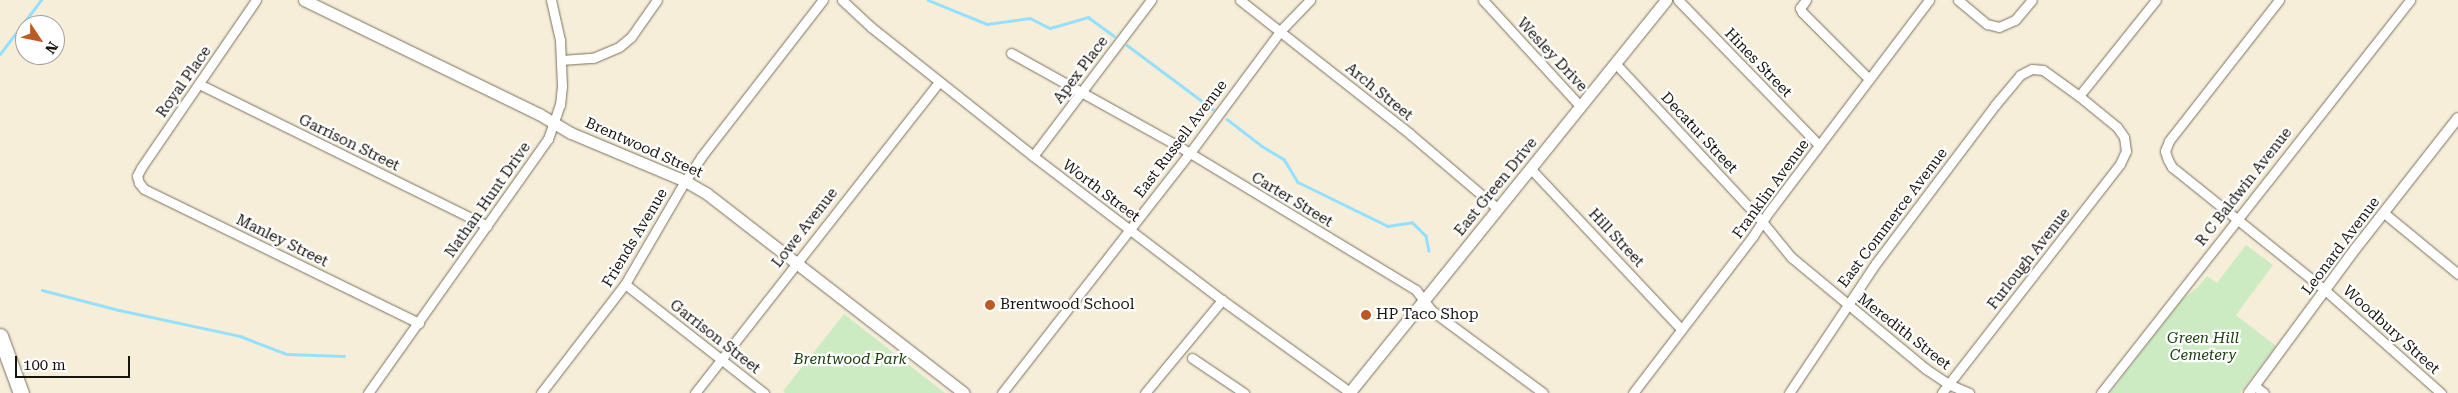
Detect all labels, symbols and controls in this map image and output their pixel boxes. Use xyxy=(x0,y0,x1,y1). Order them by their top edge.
street label: Wesley Drive xyxy=(1513,14,1591,96)
north arrow xyxy=(15,15,65,65)
street label: Hines Street xyxy=(1721,25,1795,101)
street label: Apex Place xyxy=(1050,33,1112,107)
text: N xyxy=(42,39,61,57)
street label: Royal Place xyxy=(153,43,215,121)
street label: Arch Street xyxy=(1342,59,1416,125)
street label: East Russell Avenue xyxy=(1131,77,1231,201)
street label: Decatur Street xyxy=(1657,89,1741,177)
street label: Garrison Street xyxy=(296,111,402,175)
street label: Brentwood Street xyxy=(582,114,706,182)
street label: R C Baldwin Avenue xyxy=(2192,124,2296,250)
street label: East Green Drive xyxy=(1451,134,1541,240)
street label: Franklin Avenue xyxy=(1729,136,1813,242)
street label: Nathan Hunt Drive xyxy=(441,139,535,261)
street label: East Commerce Avenue xyxy=(1835,145,1951,291)
street label: Worth Street xyxy=(1059,156,1143,226)
street label: Carter Street xyxy=(1248,169,1336,231)
street label: Friends Avenue xyxy=(598,185,672,291)
street label: Lowe Avenue xyxy=(768,185,842,271)
street label: Leonard Avenue xyxy=(2298,194,2384,298)
street label: Hill Street xyxy=(1584,205,1648,271)
street label: Furlough Avenue xyxy=(1984,205,2074,313)
street label: Manley Street xyxy=(233,211,331,271)
street label: Woodbury Street xyxy=(2339,282,2443,378)
street label: Meredith Street xyxy=(1854,290,1954,374)
street label: Garrison Street xyxy=(666,296,764,378)
place label: Brentwood School xyxy=(1000,296,1134,314)
marker: Brentwood School xyxy=(984,299,996,311)
place label: HP Taco Shop xyxy=(1376,306,1478,324)
marker: HP Taco Shop xyxy=(1360,309,1372,321)
park label: Green Hill Cemetery xyxy=(2167,329,2239,364)
scale bar xyxy=(18,346,132,378)
park label: Brentwood Park xyxy=(793,351,907,369)
text: 100 m xyxy=(23,356,66,374)

